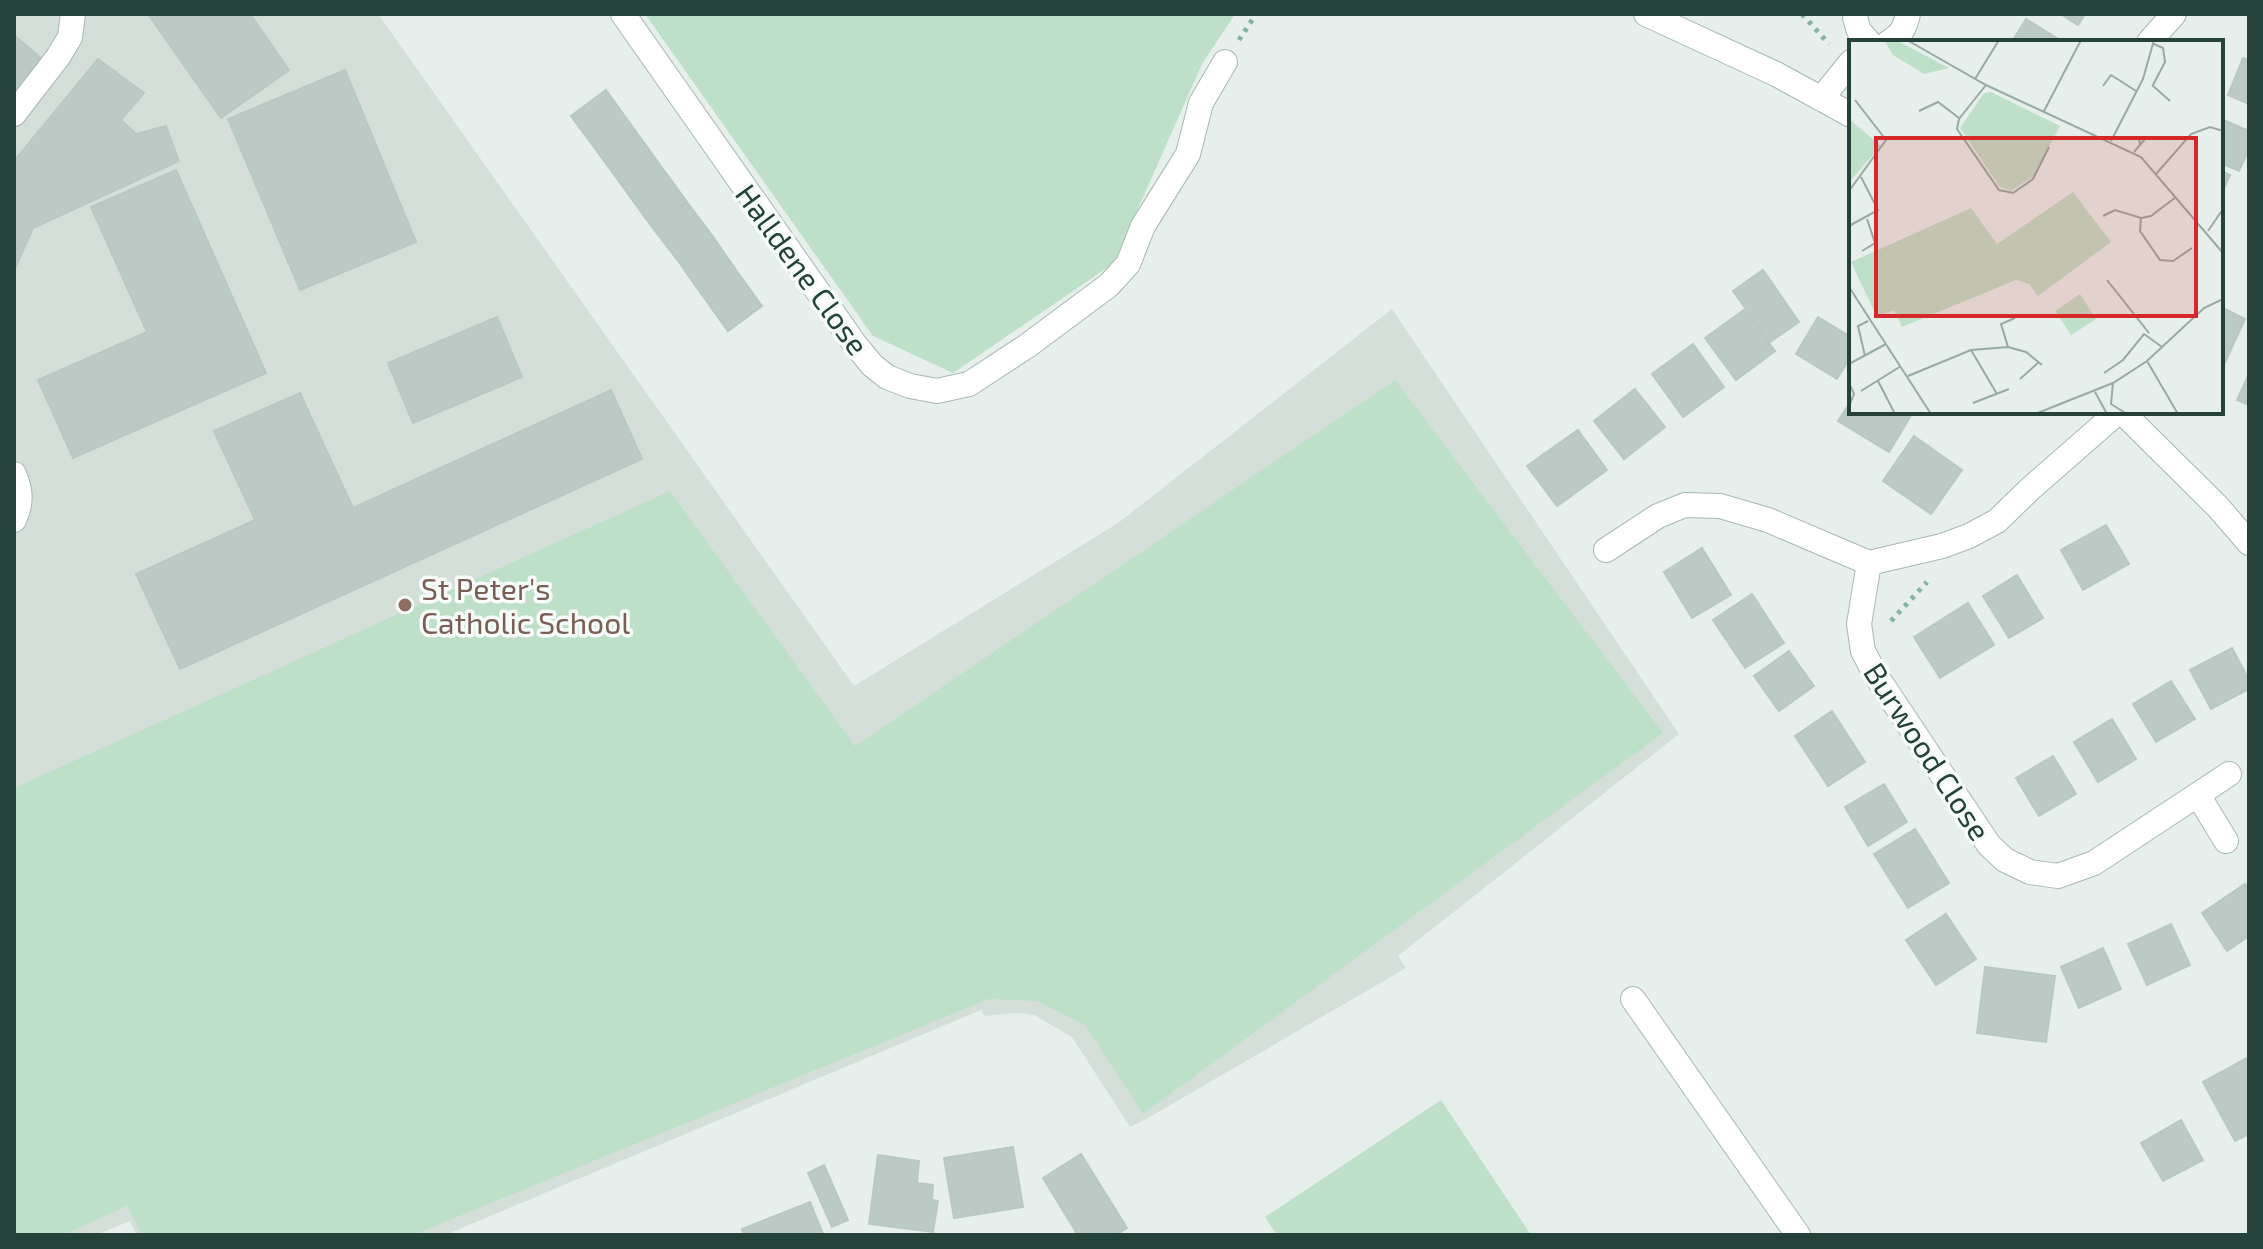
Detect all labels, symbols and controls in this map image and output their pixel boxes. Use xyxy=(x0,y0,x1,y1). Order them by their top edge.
inset map xyxy=(1849,40,2223,414)
street label: Halldene Close xyxy=(729,177,877,361)
place label: St Peter's Catholic School xyxy=(421,570,630,640)
marker: St Peter's Catholic School xyxy=(396,596,414,614)
street label: Burwood Close xyxy=(1857,655,1999,847)

